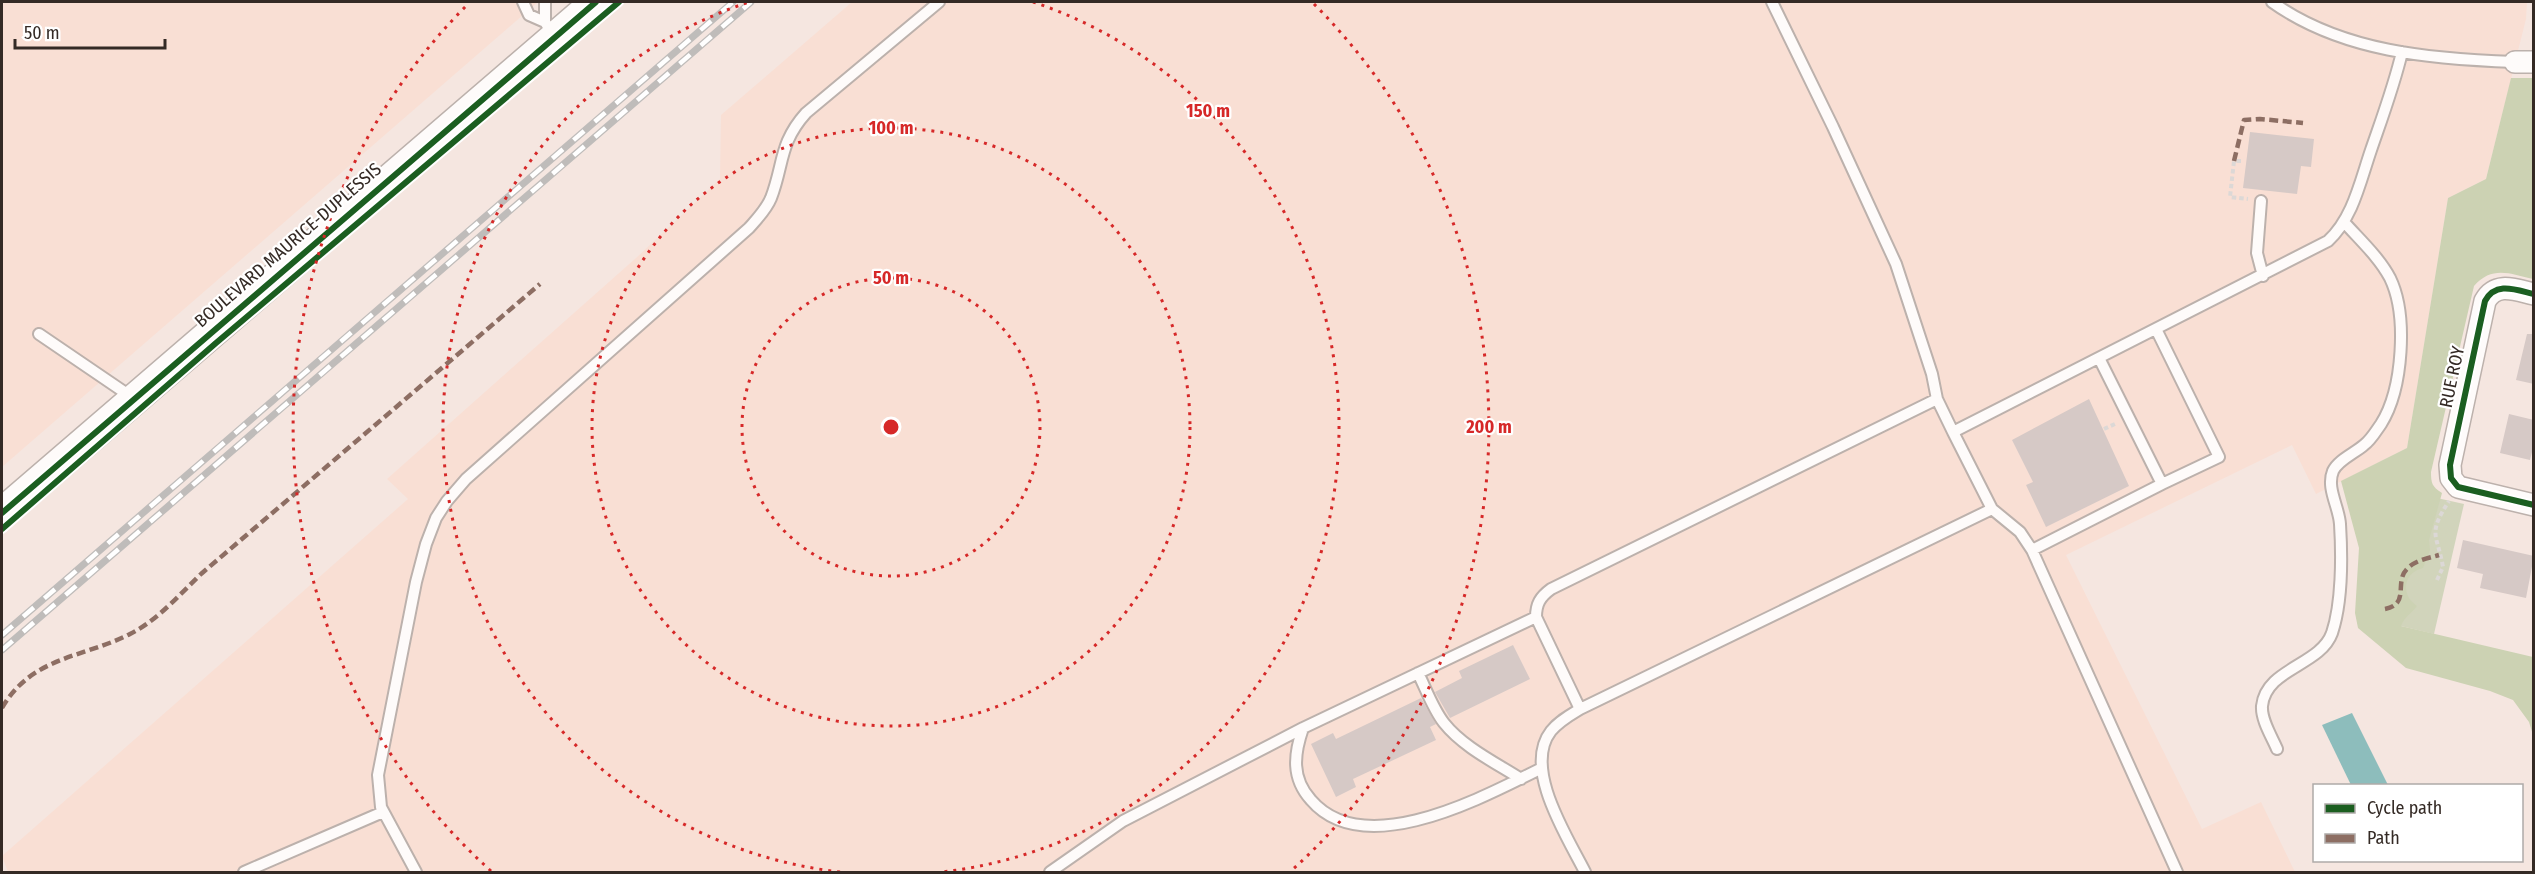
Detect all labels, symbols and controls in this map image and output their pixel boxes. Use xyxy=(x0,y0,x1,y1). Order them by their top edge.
scale bar xyxy=(15,12,165,50)
text: 50 m xyxy=(24,22,60,44)
text: 150 m xyxy=(1186,100,1230,122)
text: 100 m xyxy=(869,117,913,139)
street label: BOULEVARD MAURICE-DUPLESSIS xyxy=(190,158,386,332)
text: 50 m xyxy=(873,267,909,289)
street label: RUE ROY xyxy=(2435,344,2469,410)
text: 200 m xyxy=(1465,416,1512,438)
centre of rings xyxy=(881,417,901,437)
legend xyxy=(2313,784,2523,862)
text: Cycle path xyxy=(2367,797,2442,819)
text: Path xyxy=(2367,827,2400,849)

